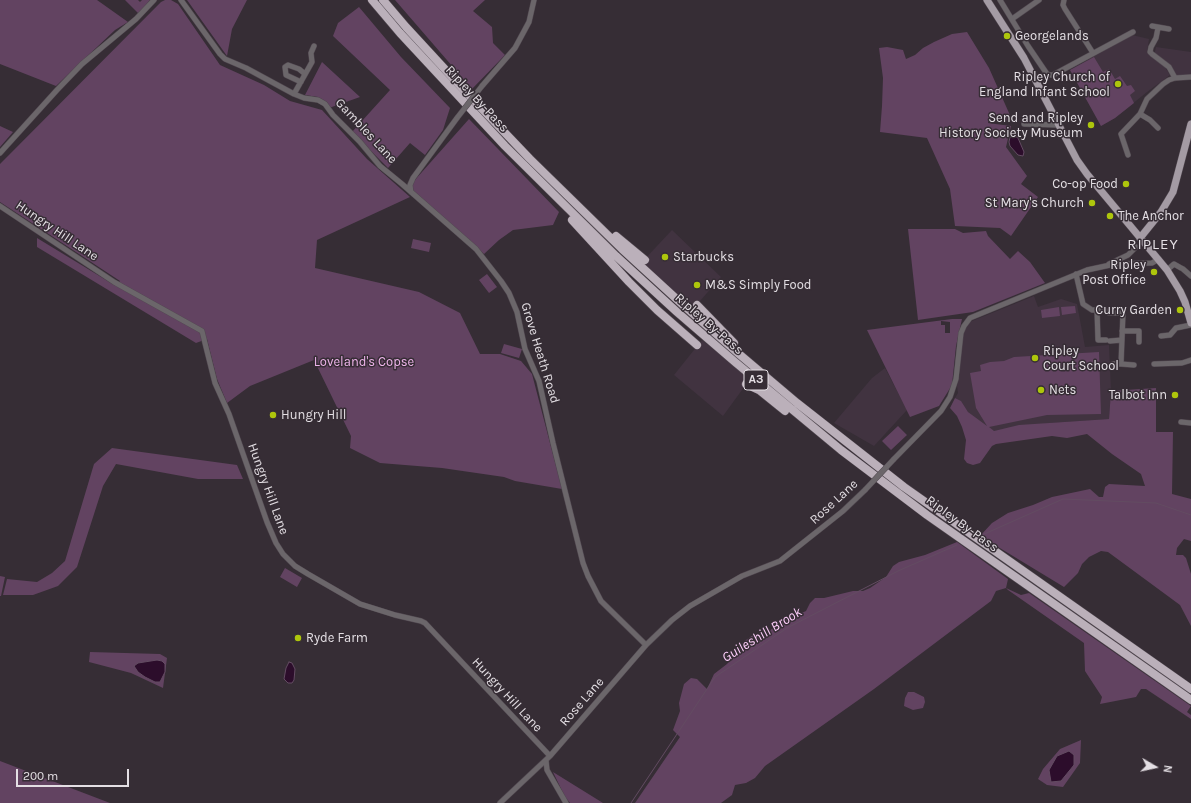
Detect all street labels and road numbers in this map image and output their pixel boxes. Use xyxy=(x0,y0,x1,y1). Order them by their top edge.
street label: Ripley By-Pass xyxy=(442,62,512,136)
street label: Gambles Lane xyxy=(332,95,400,167)
street label: Hungry Hill Lane xyxy=(13,198,101,264)
street label: Ripley By-Pass xyxy=(672,290,746,358)
street label: Grove Heath Road xyxy=(517,301,563,405)
road number: A3 xyxy=(744,370,768,390)
street label: Hungry Hill Lane xyxy=(244,441,292,537)
street label: Rose Lane xyxy=(807,476,861,528)
street label: Ripley By-Pass xyxy=(923,493,1001,555)
street label: Hungry Hill Lane xyxy=(468,654,546,736)
street label: Rose Lane xyxy=(557,674,607,730)

